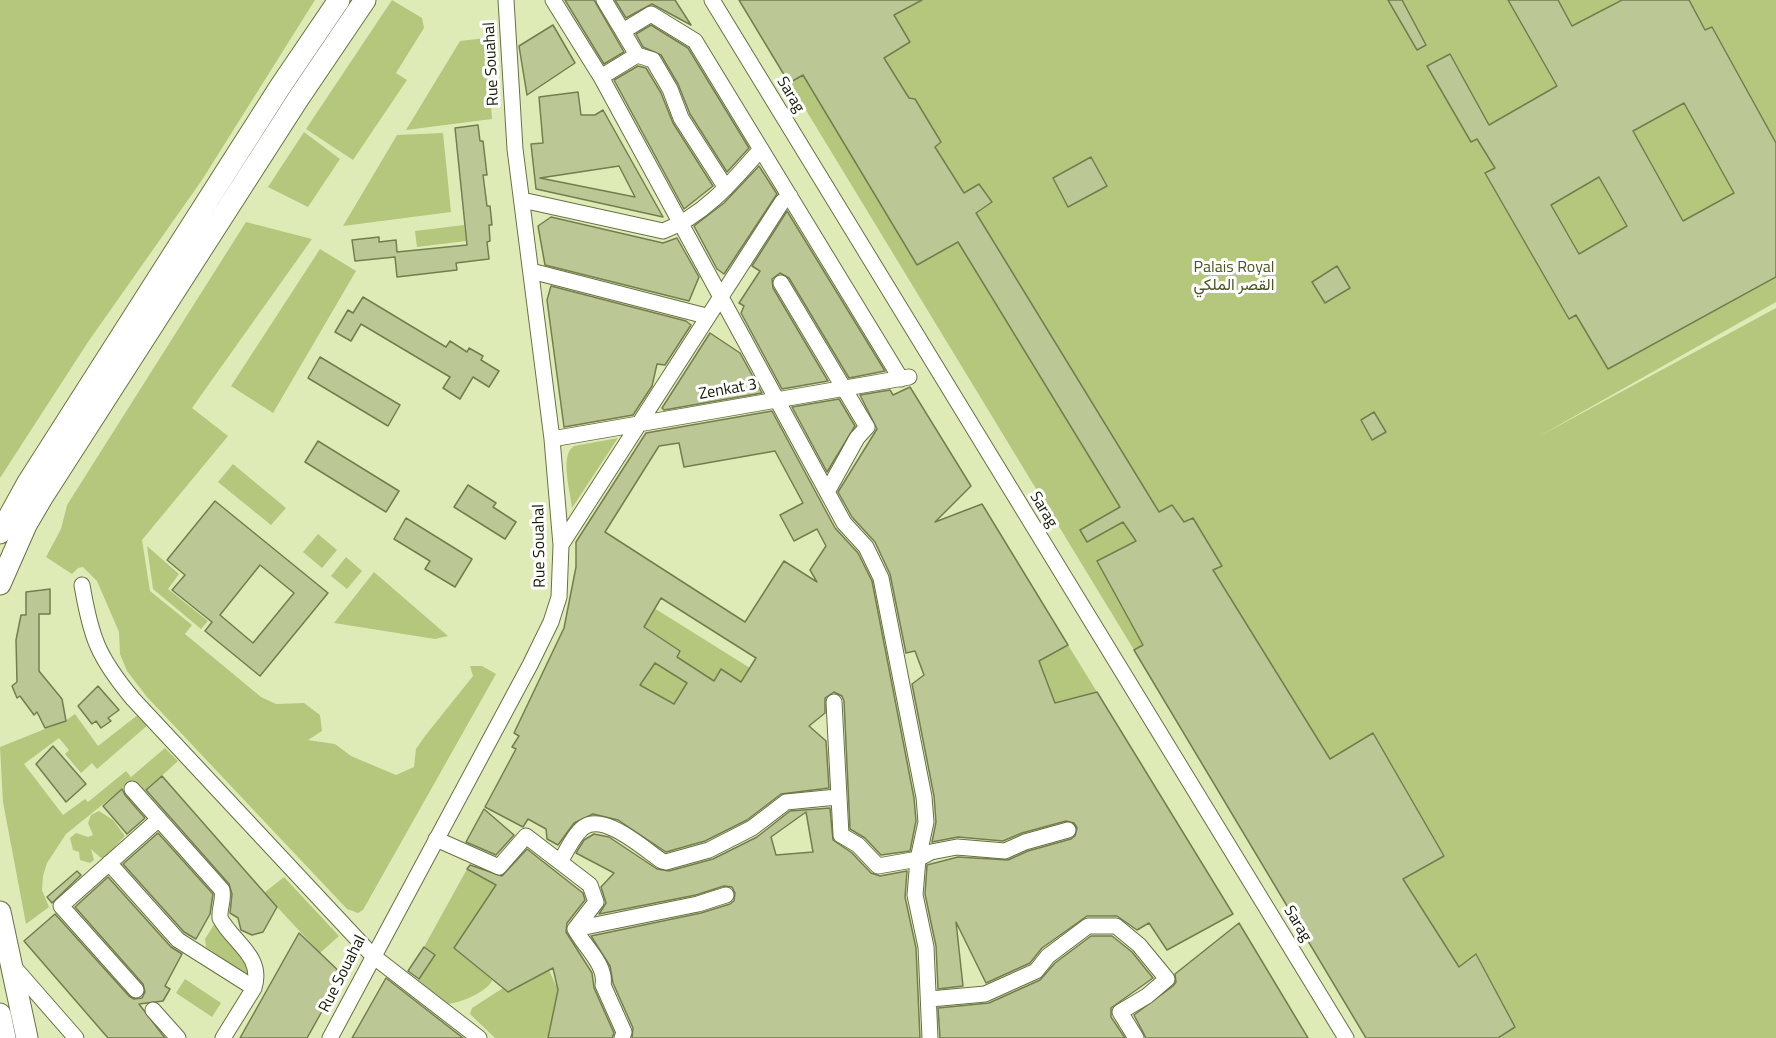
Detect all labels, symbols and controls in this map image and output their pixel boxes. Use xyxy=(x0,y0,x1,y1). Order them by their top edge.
street label: Rue Souahal xyxy=(480,22,504,106)
street label: Sarag xyxy=(772,74,808,116)
park label: Palais Royal القصر الملكي xyxy=(1194,258,1274,296)
street label: Zenkat 3 xyxy=(697,375,759,405)
street label: Sarag xyxy=(1025,489,1061,531)
street label: Rue Souahal xyxy=(530,504,550,588)
street label: Sarag xyxy=(1279,903,1315,945)
street label: Rue Souahal xyxy=(315,932,371,1016)

